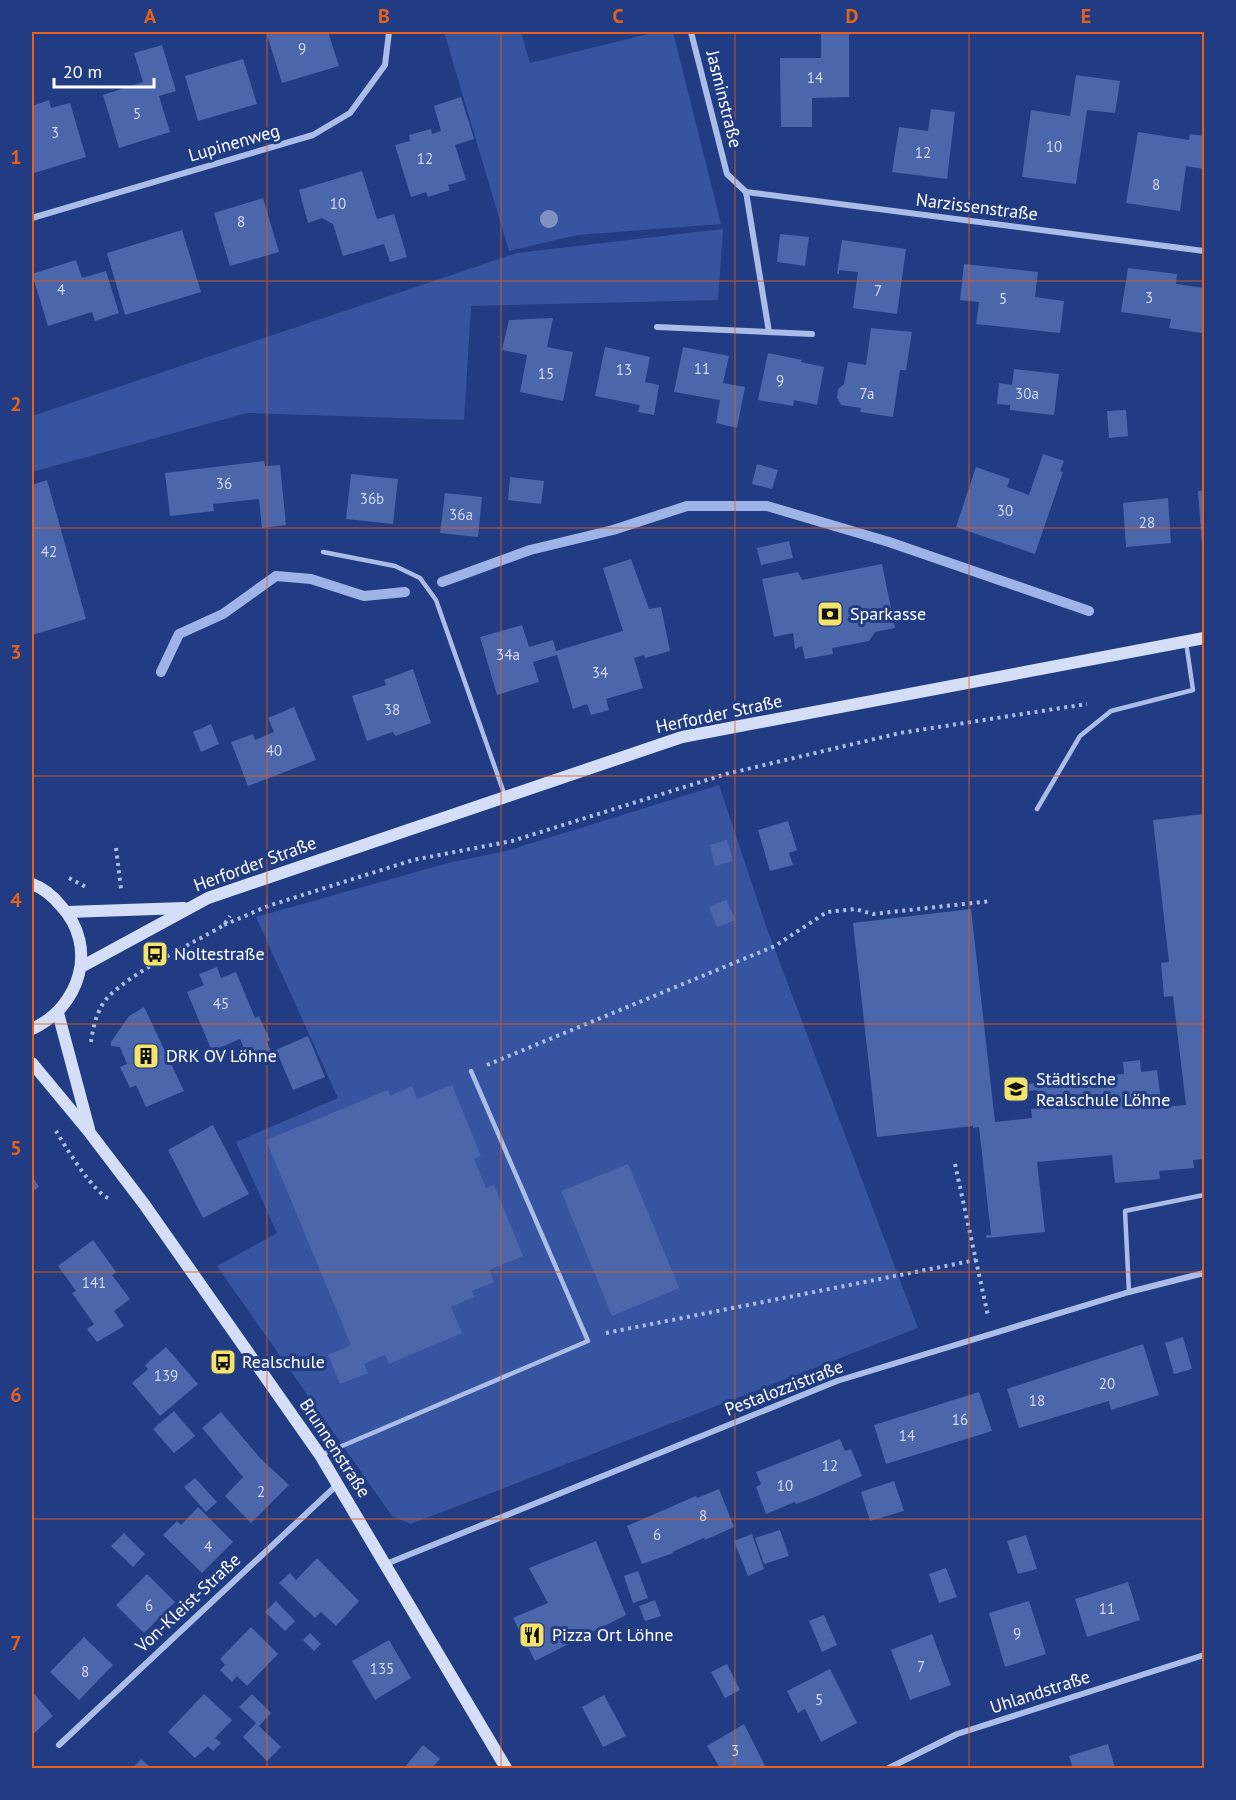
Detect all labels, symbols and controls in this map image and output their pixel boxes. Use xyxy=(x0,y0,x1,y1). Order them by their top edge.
text: A xyxy=(144,3,157,29)
text: B xyxy=(378,3,390,29)
text: C xyxy=(612,3,624,29)
text: D xyxy=(846,3,859,29)
text: E xyxy=(1081,3,1091,29)
house number: 9 xyxy=(298,39,306,58)
street label: Jasminstraße xyxy=(701,47,748,150)
scale bar xyxy=(54,51,154,89)
text: 20 m xyxy=(63,60,102,83)
house number: 14 xyxy=(807,68,823,87)
house number: 5 xyxy=(133,104,141,123)
street label: Lupinenweg xyxy=(186,119,282,166)
house number: 3 xyxy=(51,123,59,142)
house number: 10 xyxy=(1046,137,1062,156)
house number: 12 xyxy=(915,143,931,162)
text: 1 xyxy=(10,144,22,170)
house number: 12 xyxy=(417,149,433,168)
house number: 8 xyxy=(1152,175,1160,194)
street label: Narzissenstraße xyxy=(915,188,1039,225)
house number: 10 xyxy=(330,194,346,213)
house number: 8 xyxy=(237,212,245,231)
house number: 4 xyxy=(57,280,65,299)
house number: 7 xyxy=(874,281,882,300)
house number: 3 xyxy=(1145,288,1153,307)
house number: 5 xyxy=(999,289,1007,308)
house number: 11 xyxy=(694,359,710,378)
house number: 13 xyxy=(616,360,632,379)
house number: 15 xyxy=(538,364,554,383)
house number: 9 xyxy=(776,371,784,390)
house number: 7a xyxy=(860,384,874,403)
house number: 30a xyxy=(1015,384,1039,403)
text: 2 xyxy=(10,391,22,417)
house number: 36 xyxy=(216,474,232,493)
house number: 36b xyxy=(360,489,384,508)
house number: 30 xyxy=(997,501,1013,520)
house number: 36a xyxy=(449,505,473,524)
house number: 28 xyxy=(1139,513,1155,532)
house number: 42 xyxy=(41,542,57,561)
bank icon: Sparkasse xyxy=(815,599,845,629)
place label: Sparkasse xyxy=(850,602,926,625)
text: 3 xyxy=(10,639,22,665)
house number: 34a xyxy=(496,645,520,664)
house number: 34 xyxy=(592,663,608,682)
street label: Herforder Straße xyxy=(653,689,784,738)
house number: 38 xyxy=(384,700,400,719)
house number: 40 xyxy=(266,741,282,760)
street label: Herforder Straße xyxy=(190,831,319,896)
text: 4 xyxy=(10,887,22,913)
bus stop icon: Noltestraße xyxy=(140,939,170,969)
place label: Noltestraße xyxy=(174,942,265,965)
house number: 45 xyxy=(213,994,229,1013)
building icon: DRK OV Löhne xyxy=(131,1041,161,1071)
place label: DRK OV Löhne xyxy=(166,1044,277,1067)
place label: Städtische Realschule Löhne xyxy=(1036,1067,1170,1111)
school or university icon: Städtische Realschule Löhne xyxy=(1001,1074,1031,1104)
text: 5 xyxy=(10,1135,22,1161)
house number: 141 xyxy=(82,1273,106,1292)
bus stop icon: Realschule xyxy=(208,1347,238,1377)
place label: Realschule xyxy=(242,1350,325,1373)
street label: Pestalozzistraße xyxy=(721,1354,846,1421)
house number: 139 xyxy=(154,1366,178,1385)
house number: 20 xyxy=(1099,1374,1115,1393)
text: 6 xyxy=(10,1382,22,1408)
house number: 18 xyxy=(1029,1391,1045,1410)
street label: Brunnenstraße xyxy=(295,1394,376,1502)
house number: 16 xyxy=(952,1410,968,1429)
house number: 14 xyxy=(899,1426,915,1445)
house number: 12 xyxy=(822,1456,838,1475)
house number: 10 xyxy=(777,1476,793,1495)
house number: 2 xyxy=(257,1482,265,1501)
house number: 8 xyxy=(699,1506,707,1525)
house number: 6 xyxy=(653,1525,661,1544)
house number: 4 xyxy=(204,1537,212,1556)
street label: Von-Kleist-Straße xyxy=(130,1548,245,1658)
house number: 6 xyxy=(145,1596,153,1615)
house number: 11 xyxy=(1099,1599,1115,1618)
restaurant icon: Pizza Ort Löhne xyxy=(517,1620,547,1650)
place label: Pizza Ort Löhne xyxy=(552,1623,673,1646)
house number: 9 xyxy=(1013,1624,1021,1643)
text: 7 xyxy=(10,1630,22,1656)
house number: 7 xyxy=(917,1657,925,1676)
house number: 135 xyxy=(370,1659,394,1678)
house number: 8 xyxy=(81,1662,89,1681)
street label: Uhlandstraße xyxy=(987,1665,1093,1719)
house number: 5 xyxy=(815,1690,823,1709)
house number: 3 xyxy=(731,1741,739,1760)

